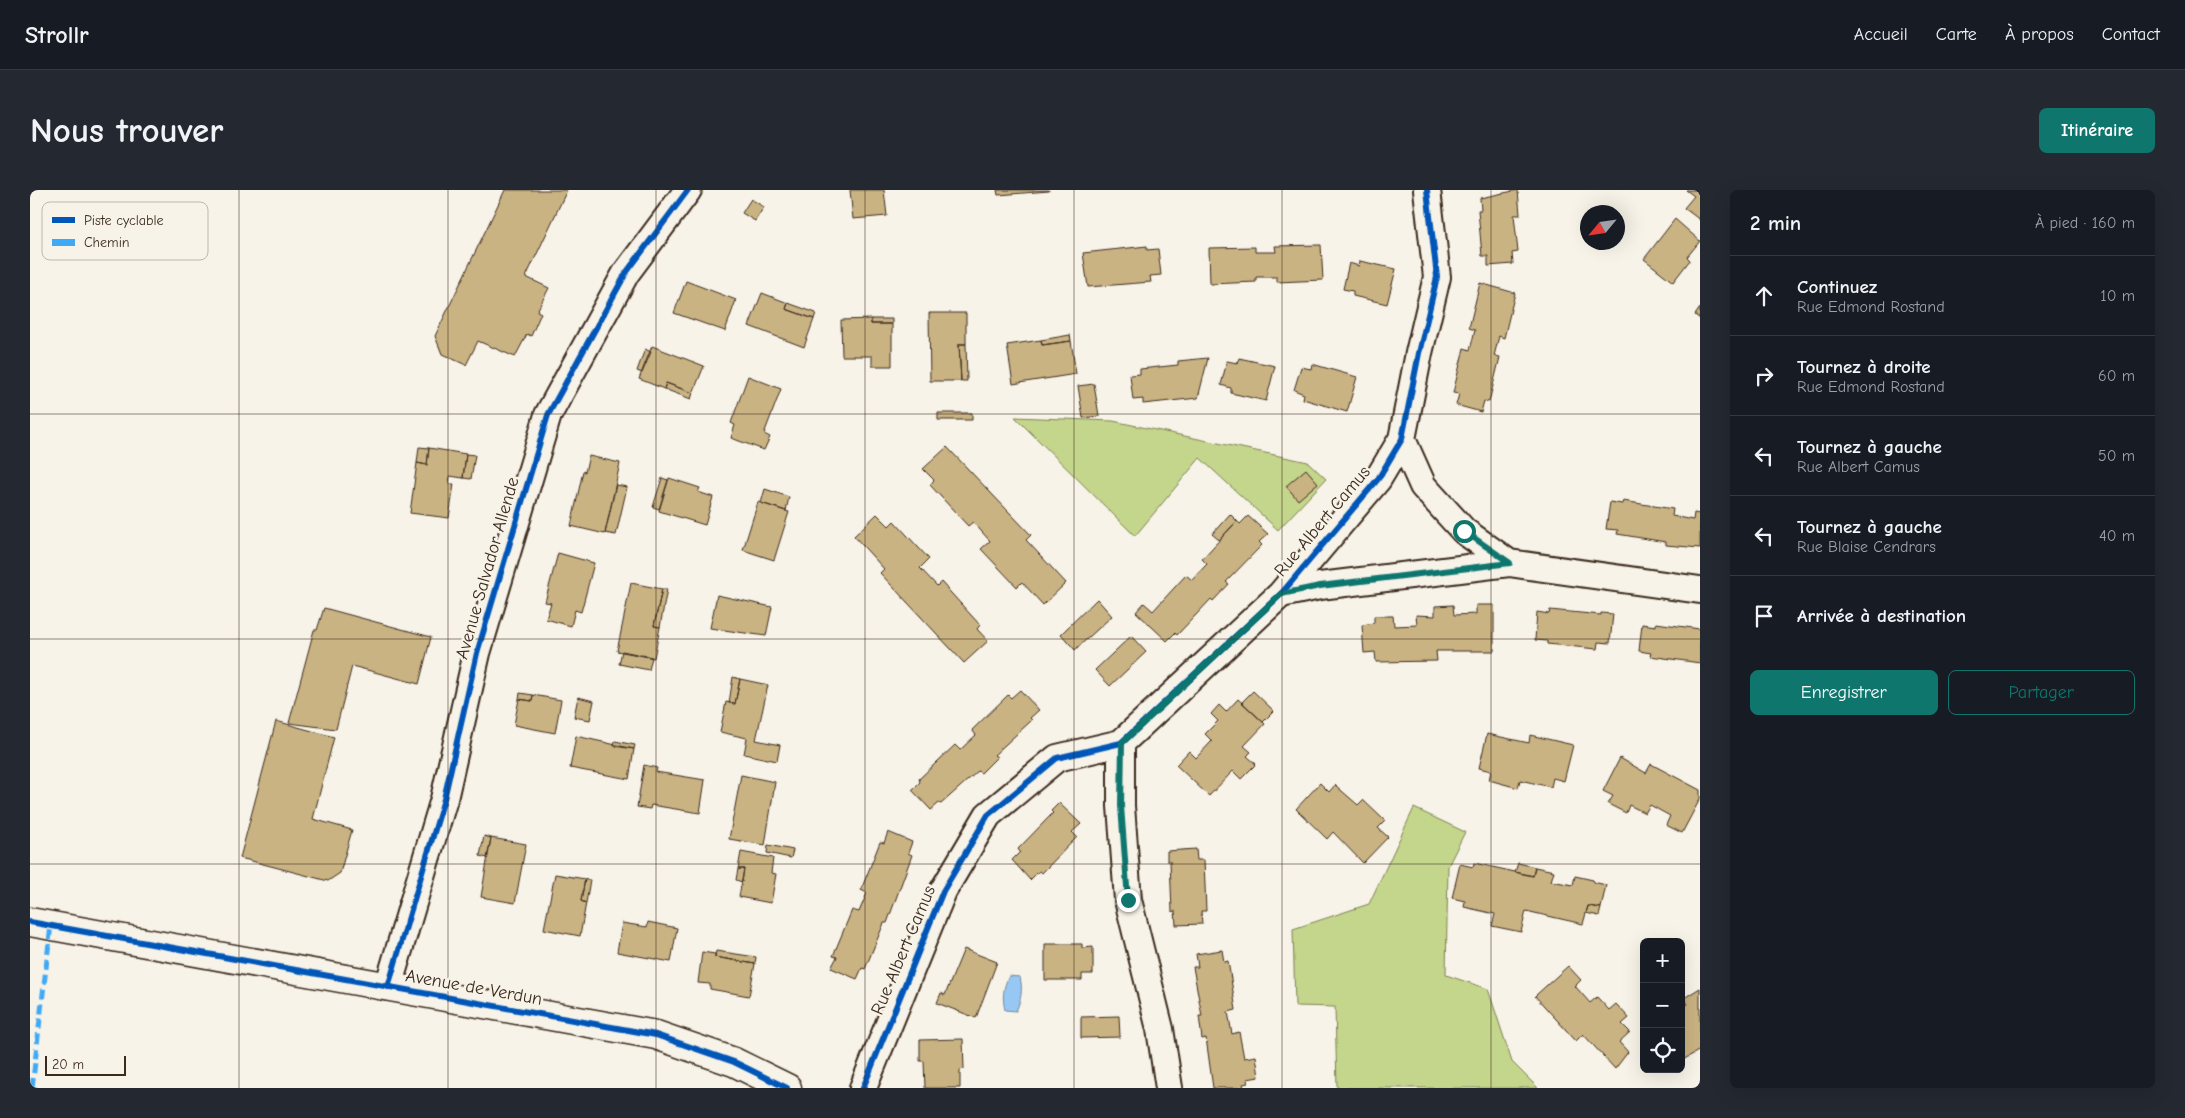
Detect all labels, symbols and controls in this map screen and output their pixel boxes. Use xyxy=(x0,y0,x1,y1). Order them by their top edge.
text: Strollr xyxy=(25,21,89,49)
text: Accueil xyxy=(1854,24,1908,45)
text: Carte xyxy=(1936,24,1977,45)
text: À propos xyxy=(2005,24,2074,45)
text: Contact xyxy=(2102,24,2160,45)
button: Itinéraire xyxy=(2039,108,2155,153)
text: Nous trouver xyxy=(30,110,223,151)
legend xyxy=(42,202,208,260)
north arrow xyxy=(1580,205,1625,250)
text: 2 min xyxy=(1750,211,1801,235)
text: Piste cyclable xyxy=(84,212,164,229)
text: À pied · 160 m xyxy=(2035,214,2135,232)
text: Chemin xyxy=(84,234,130,251)
text: Continuez xyxy=(1797,276,1877,298)
icon: ahead xyxy=(1750,282,1778,310)
text: 10 m xyxy=(2100,287,2135,305)
text: Rue Edmond Rostand xyxy=(1797,298,1945,316)
text: Tournez à droite xyxy=(1797,356,1931,378)
icon: right xyxy=(1750,362,1778,390)
text: 60 m xyxy=(2098,367,2135,385)
text: Rue Edmond Rostand xyxy=(1797,378,1945,396)
text: Tournez à gauche xyxy=(1797,436,1942,458)
icon: left xyxy=(1750,442,1778,470)
text: 50 m xyxy=(2098,447,2135,465)
text: Rue Albert Camus xyxy=(1797,458,1920,476)
street label: Rue Albert Camus xyxy=(1270,462,1375,581)
street label: Avenue Salvador Allende xyxy=(451,475,524,662)
text: Tournez à gauche xyxy=(1797,516,1942,538)
route start xyxy=(1453,520,1476,543)
icon: left xyxy=(1750,522,1778,550)
text: 40 m xyxy=(2099,527,2135,545)
text: Rue Blaise Cendrars xyxy=(1797,538,1936,556)
icon: arrive xyxy=(1750,602,1778,630)
text: Arrivée à destination xyxy=(1797,605,1966,627)
button: Enregistrer xyxy=(1750,670,1938,715)
button: Partager xyxy=(1948,670,2135,715)
street label: Rue Albert Camus xyxy=(867,882,940,1018)
route end xyxy=(1117,889,1140,912)
map controls xyxy=(1640,938,1685,1073)
button: + xyxy=(1640,938,1685,983)
street label: Avenue de Verdun xyxy=(404,965,544,1010)
button: − xyxy=(1640,983,1685,1028)
button: locate xyxy=(1640,1028,1685,1073)
scale bar xyxy=(45,1053,126,1076)
text: 20 m xyxy=(52,1056,84,1073)

